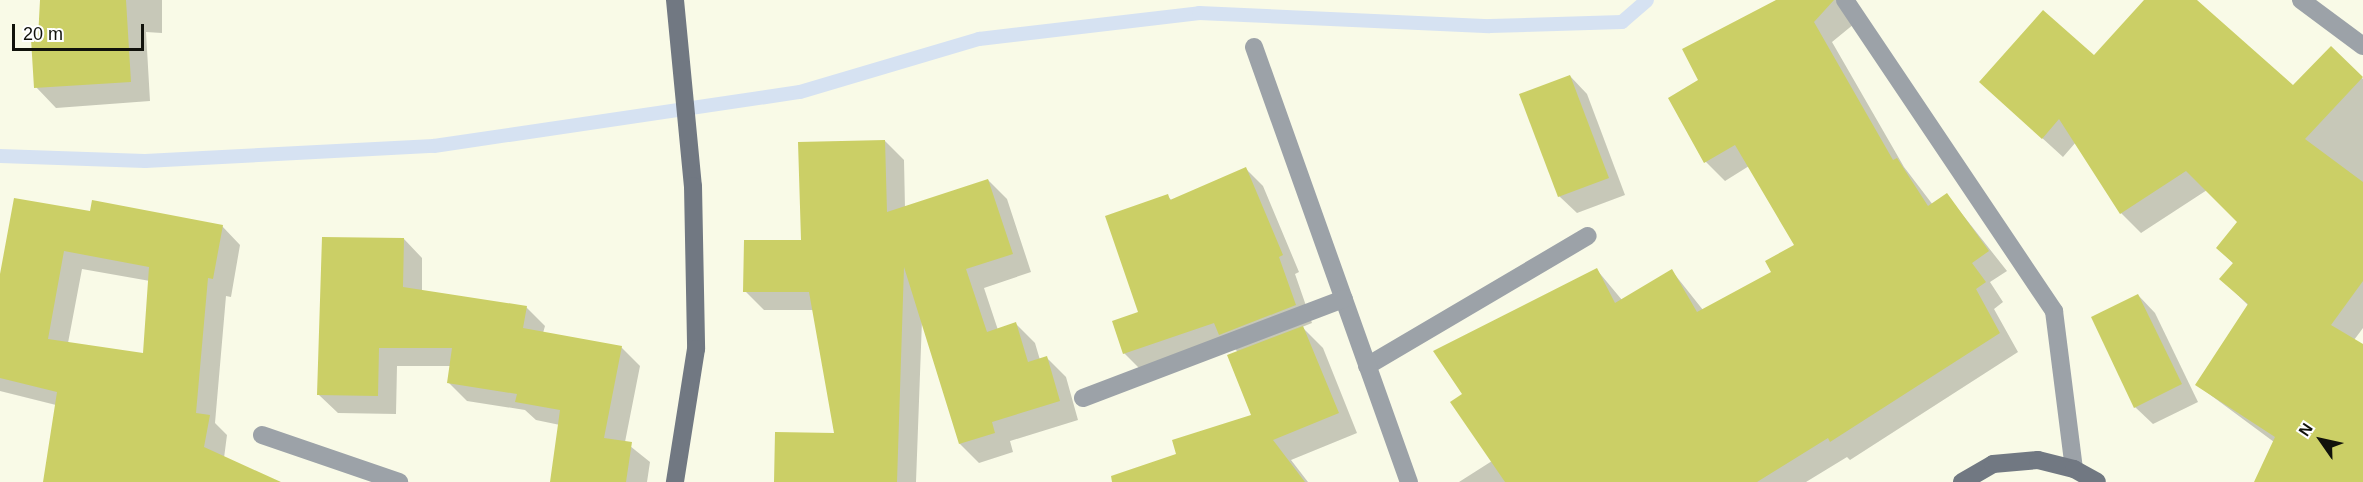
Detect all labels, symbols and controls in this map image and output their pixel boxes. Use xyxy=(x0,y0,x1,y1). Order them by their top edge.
scale bar xyxy=(15,12,147,50)
text: 20 m xyxy=(23,24,63,44)
north arrow xyxy=(2291,410,2351,470)
text: N xyxy=(2295,420,2316,439)

